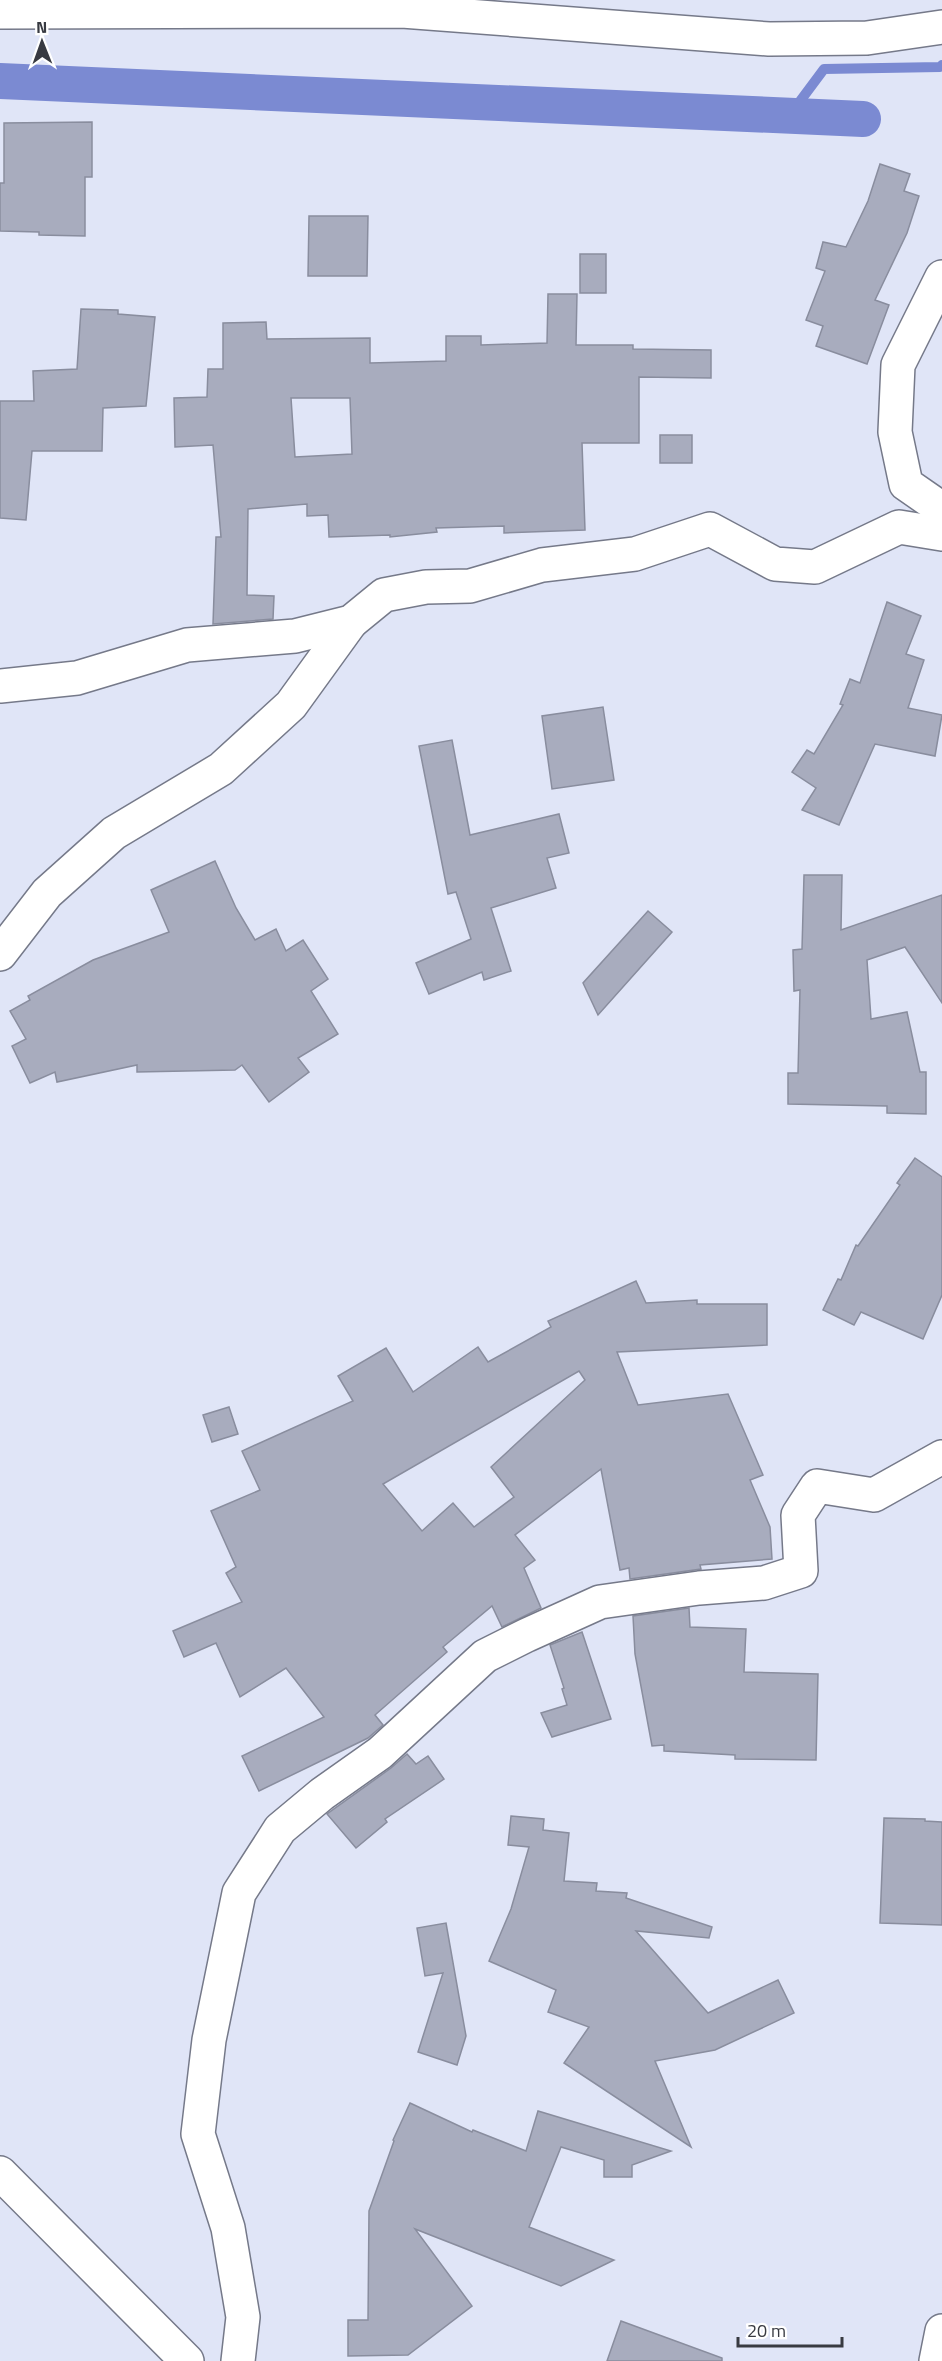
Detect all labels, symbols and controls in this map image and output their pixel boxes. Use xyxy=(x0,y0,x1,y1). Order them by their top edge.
north arrow xyxy=(12,12,72,72)
text: N xyxy=(36,15,47,39)
scale bar xyxy=(738,2310,842,2348)
text: 20 m xyxy=(747,2317,786,2344)

